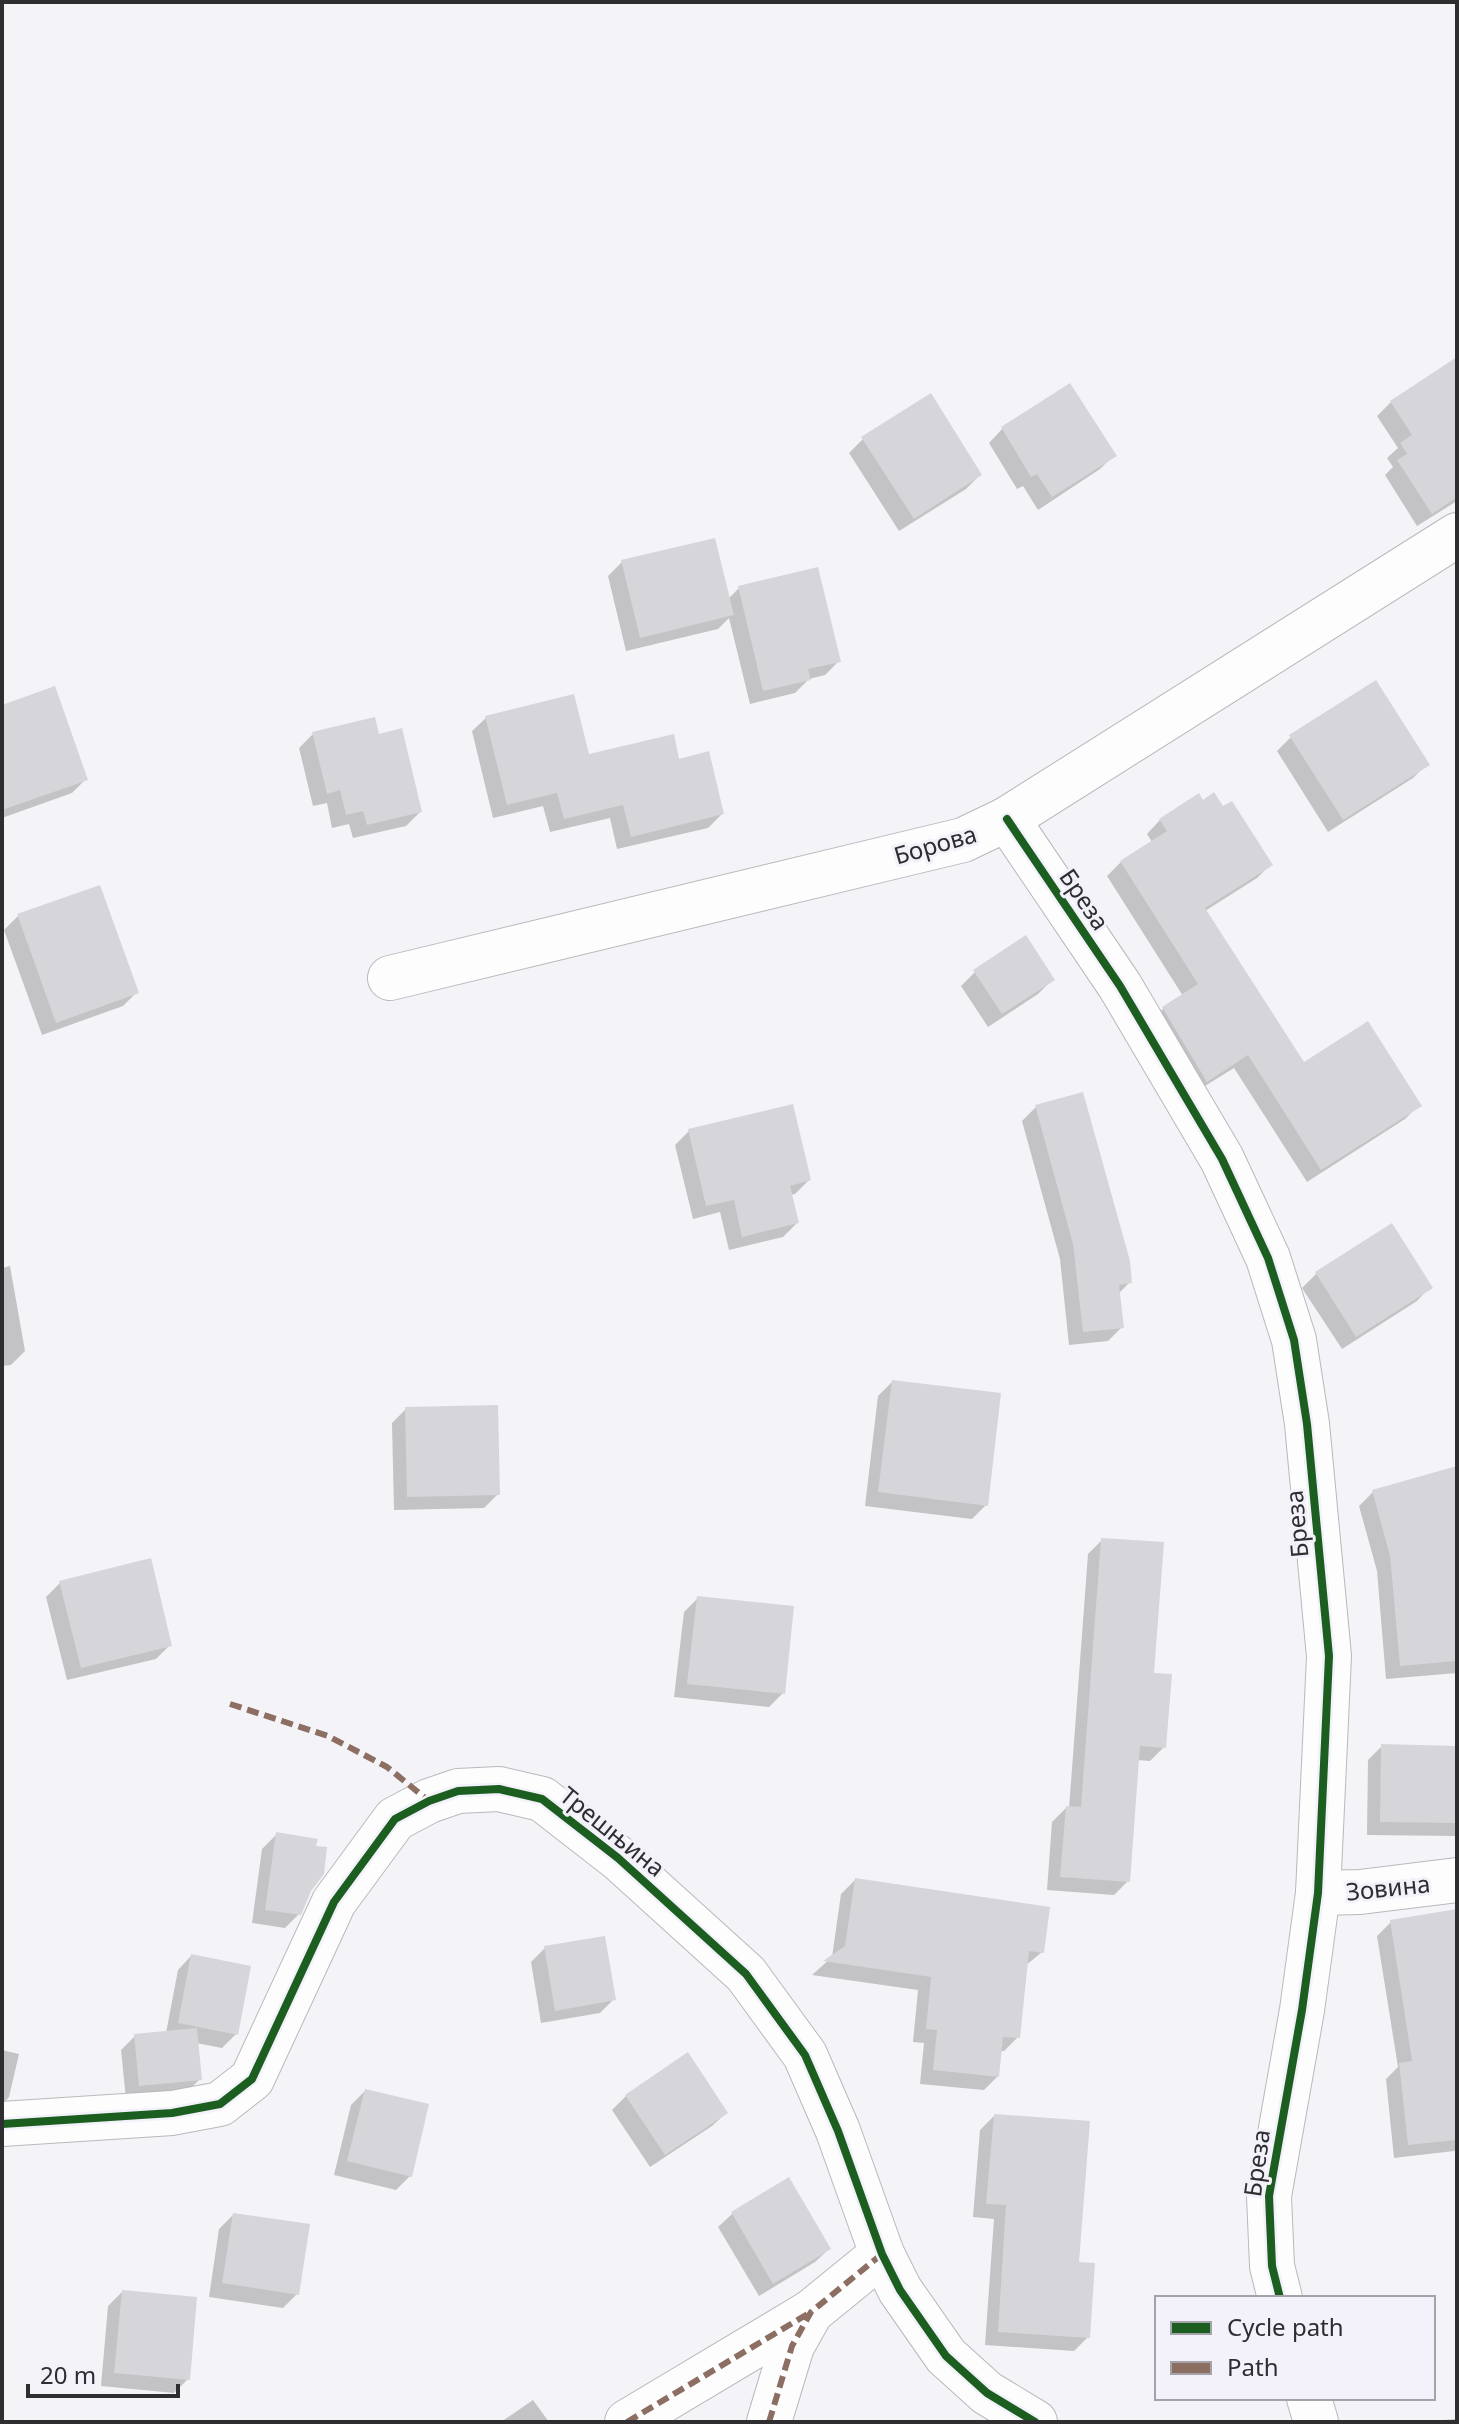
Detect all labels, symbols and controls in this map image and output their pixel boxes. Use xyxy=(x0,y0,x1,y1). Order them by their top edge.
street label: Борова xyxy=(890,816,980,872)
street label: Бреза xyxy=(1052,862,1118,936)
street label: Бреза xyxy=(1277,1489,1315,1559)
street label: Трешњина xyxy=(554,1778,672,1884)
street label: Зовина xyxy=(1344,1866,1432,1908)
street label: Бреза xyxy=(1235,2127,1277,2199)
legend xyxy=(1155,2296,1435,2400)
text: Cycle path xyxy=(1227,2310,1344,2343)
scale bar xyxy=(28,2348,178,2398)
text: Path xyxy=(1227,2350,1278,2383)
text: 20 m xyxy=(40,2358,96,2391)

